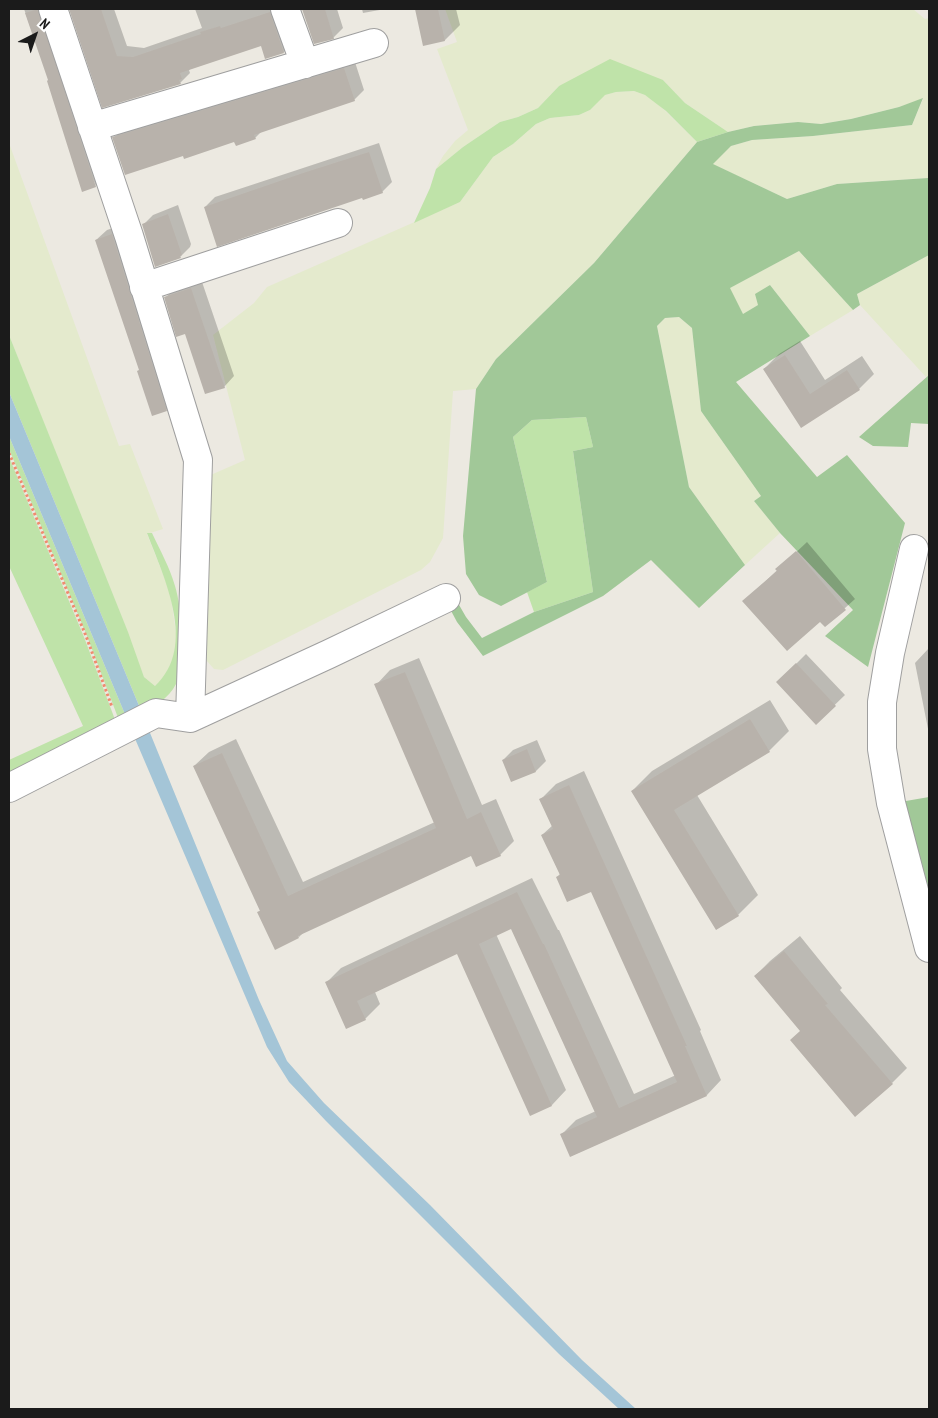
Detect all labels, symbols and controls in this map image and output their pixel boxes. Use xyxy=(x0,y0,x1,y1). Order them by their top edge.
north arrow xyxy=(10,10,60,60)
text: N xyxy=(36,14,54,33)

